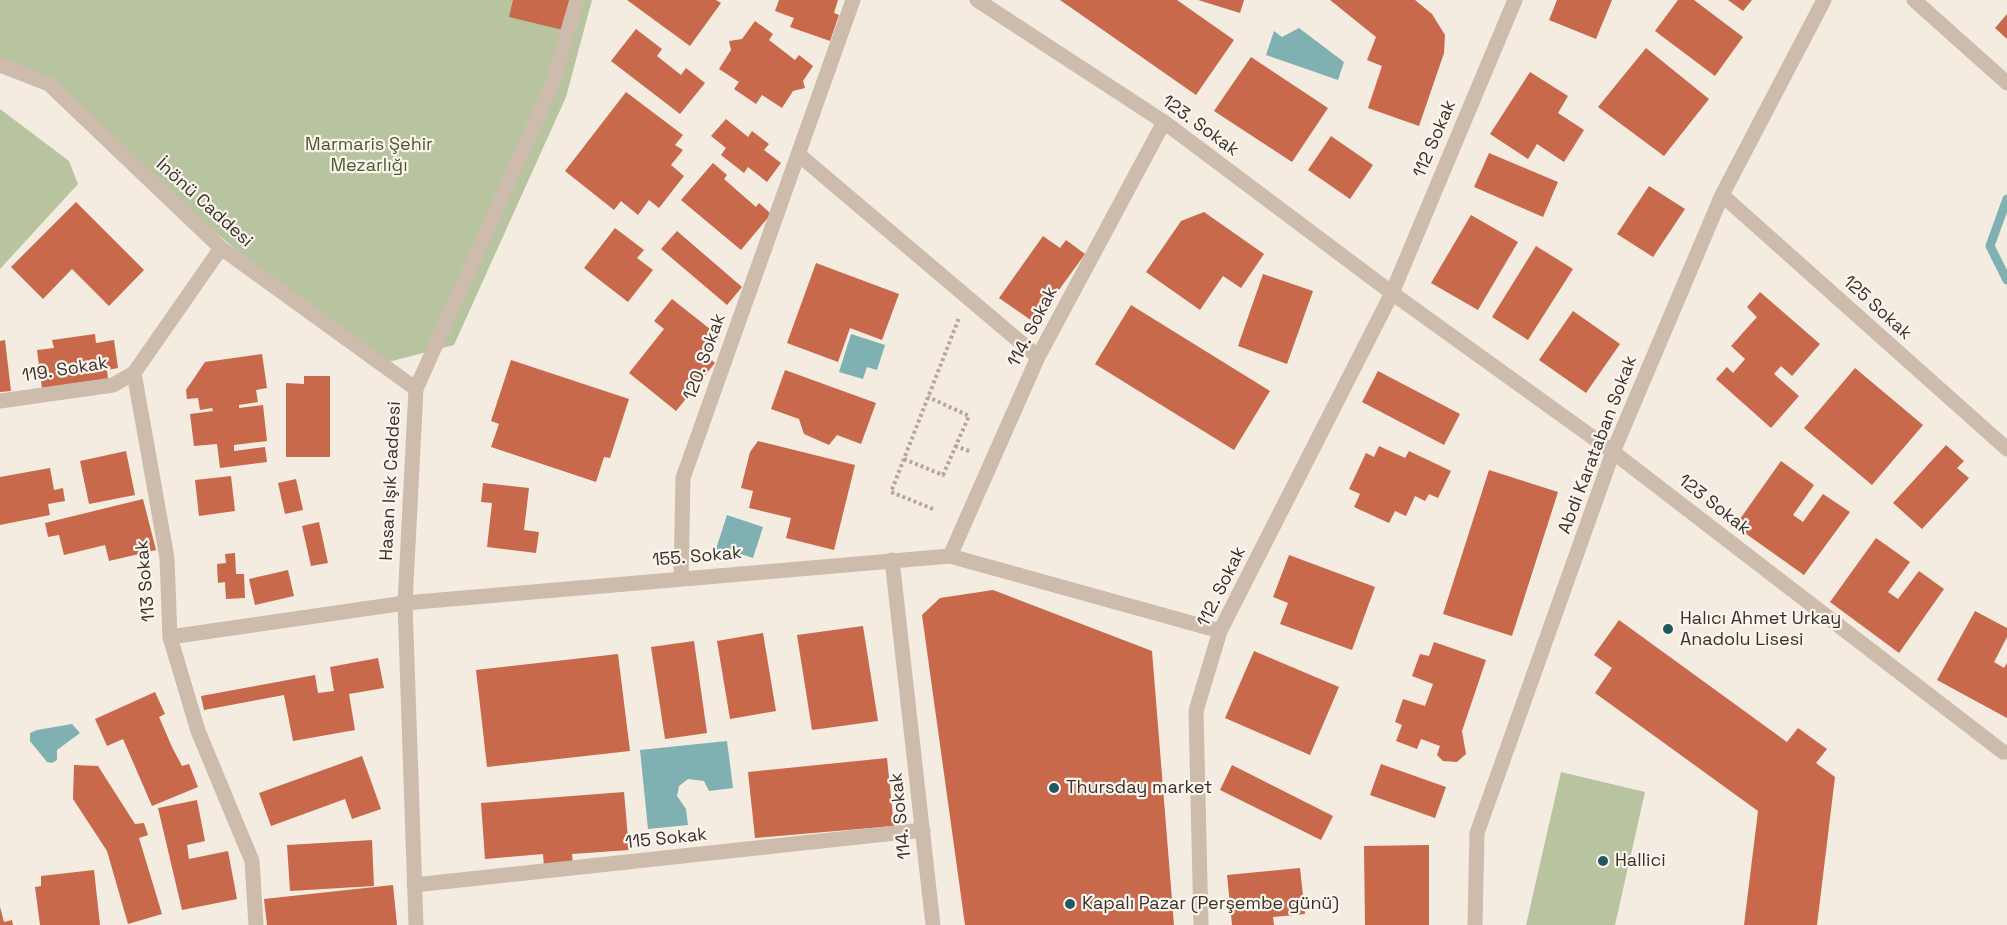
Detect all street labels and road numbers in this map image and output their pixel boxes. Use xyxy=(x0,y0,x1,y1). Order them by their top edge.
street label: 123. Sokak xyxy=(1157,91,1243,161)
street label: 112 Sokak xyxy=(1409,97,1461,181)
street label: İnönü Caddesi xyxy=(151,154,257,252)
street label: 125 Sokak xyxy=(1838,271,1916,345)
street label: 114. Sokak xyxy=(1004,283,1062,371)
street label: 120. Sokak xyxy=(679,311,731,403)
street label: 119. Sokak xyxy=(20,353,110,387)
street label: Abdi Karataban Sokak xyxy=(1554,353,1642,537)
street label: Hasan Işık Caddesi xyxy=(376,401,406,561)
street label: 123 Sokak xyxy=(1674,470,1754,540)
street label: 113 Sokak xyxy=(132,539,160,623)
street label: 155. Sokak xyxy=(651,542,743,572)
street label: 112. Sokak xyxy=(1193,543,1251,631)
street label: 114. Sokak xyxy=(886,772,916,860)
street label: 115 Sokak xyxy=(624,824,708,854)

